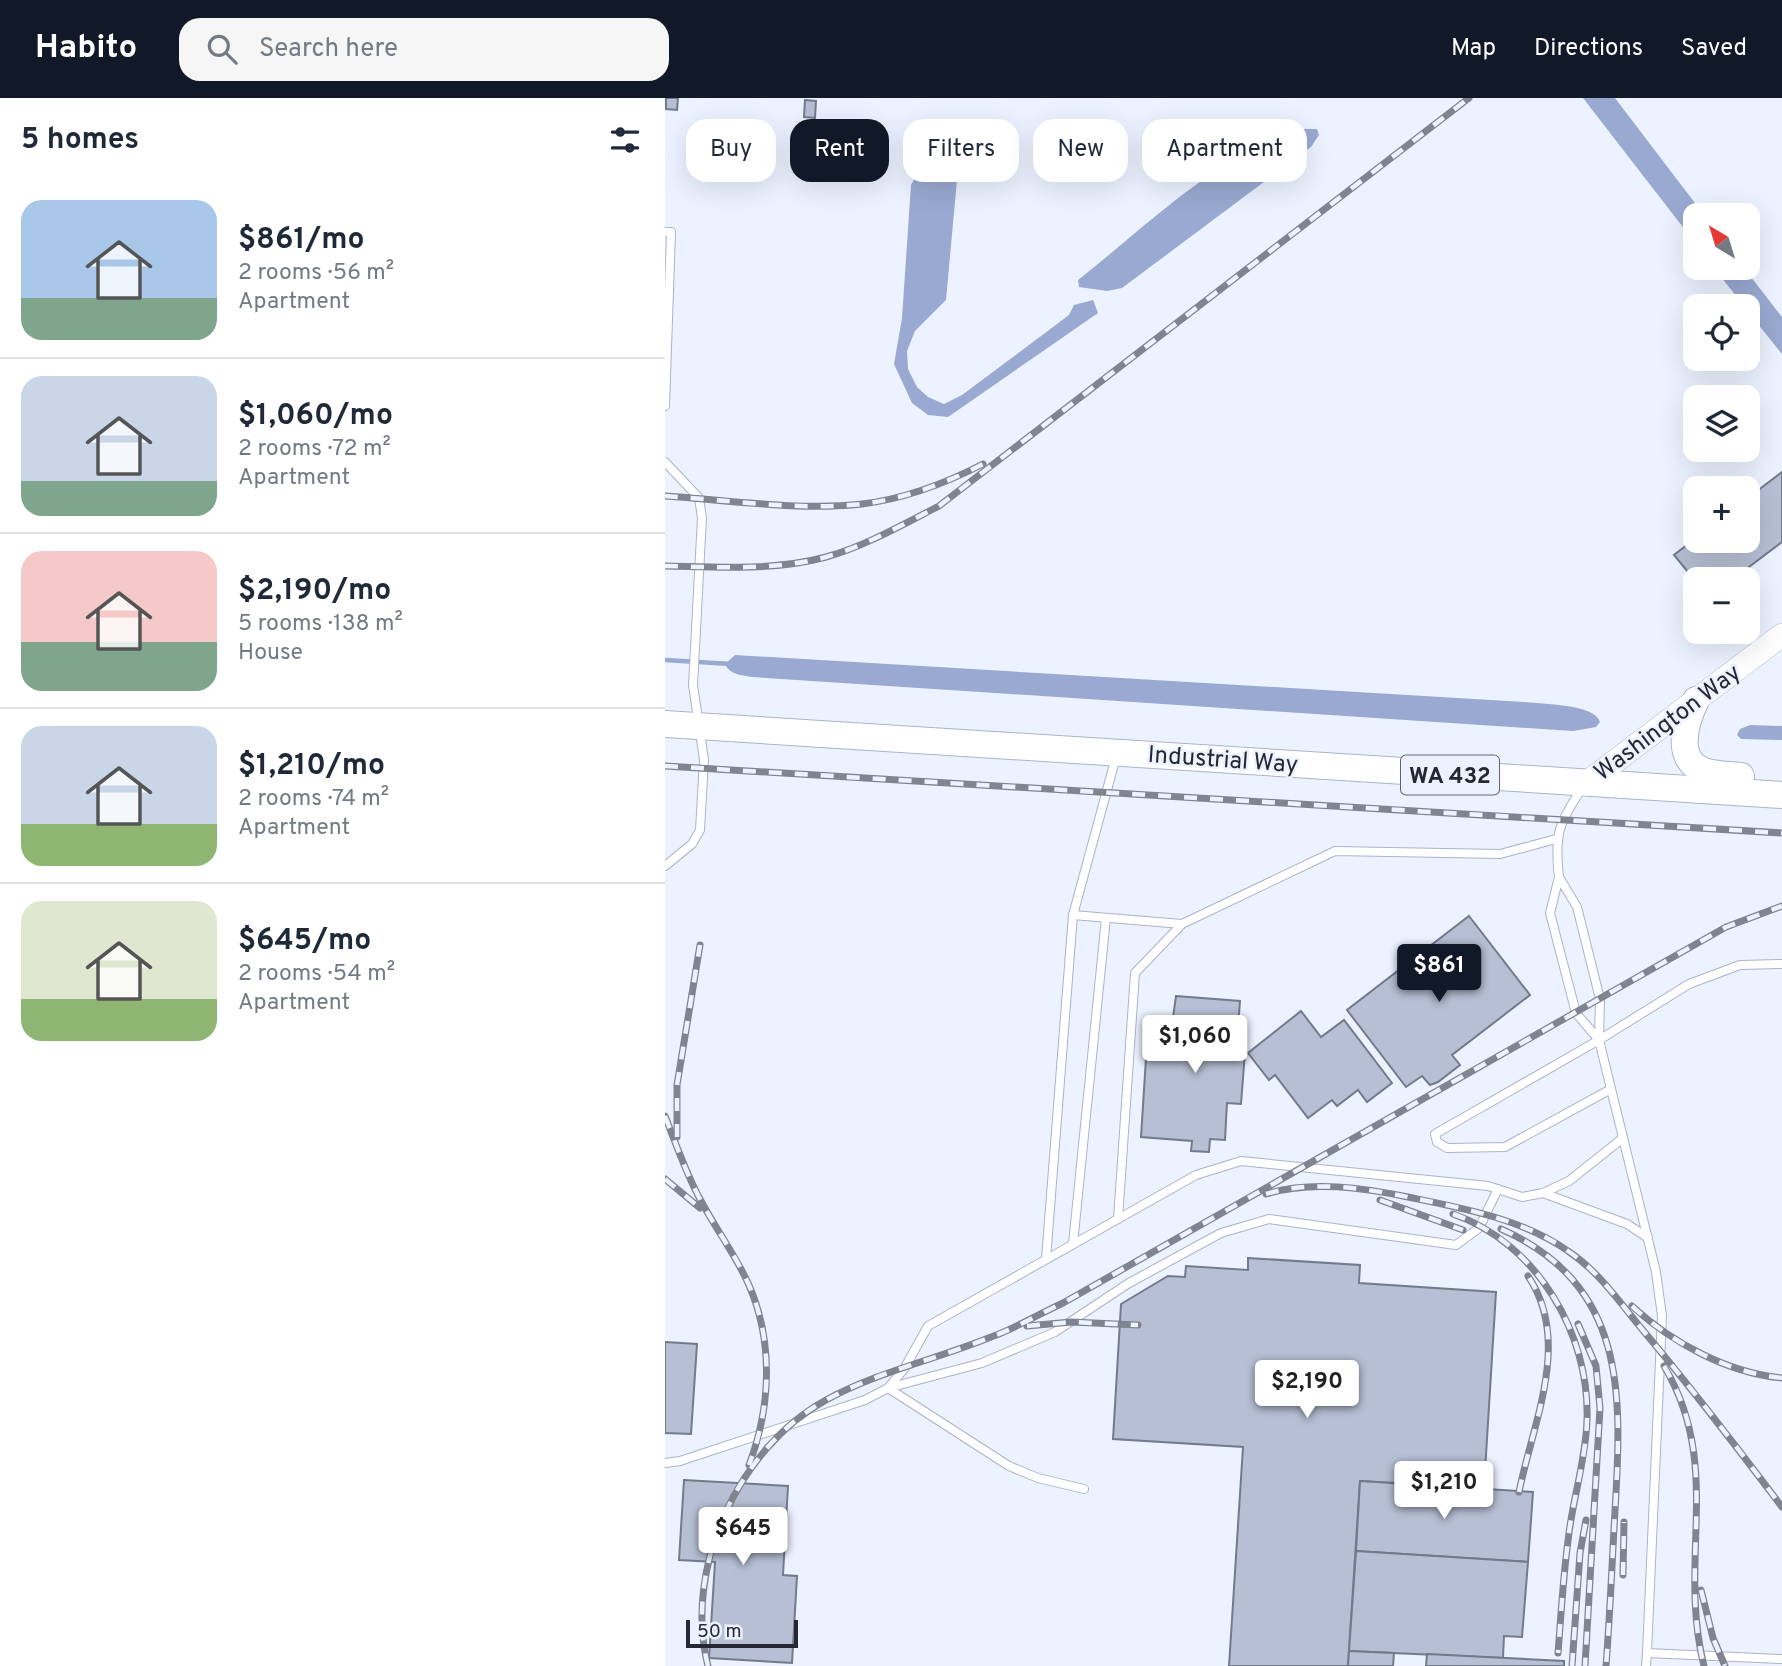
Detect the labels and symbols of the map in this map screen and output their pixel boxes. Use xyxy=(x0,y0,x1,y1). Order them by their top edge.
north arrow xyxy=(1683,203,1761,280)
street label: Washington Way xyxy=(1589,659,1748,789)
street label: Industrial Way xyxy=(1146,741,1299,781)
road number: WA 432 xyxy=(1401,755,1499,794)
pin: $861 xyxy=(1398,944,1480,1004)
pin: $1,060 xyxy=(1138,1016,1252,1075)
pin: $2,190 xyxy=(1250,1360,1364,1420)
pin: $1,210 xyxy=(1387,1462,1501,1521)
pin: $645 xyxy=(702,1508,784,1567)
scale bar xyxy=(686,1617,798,1649)

